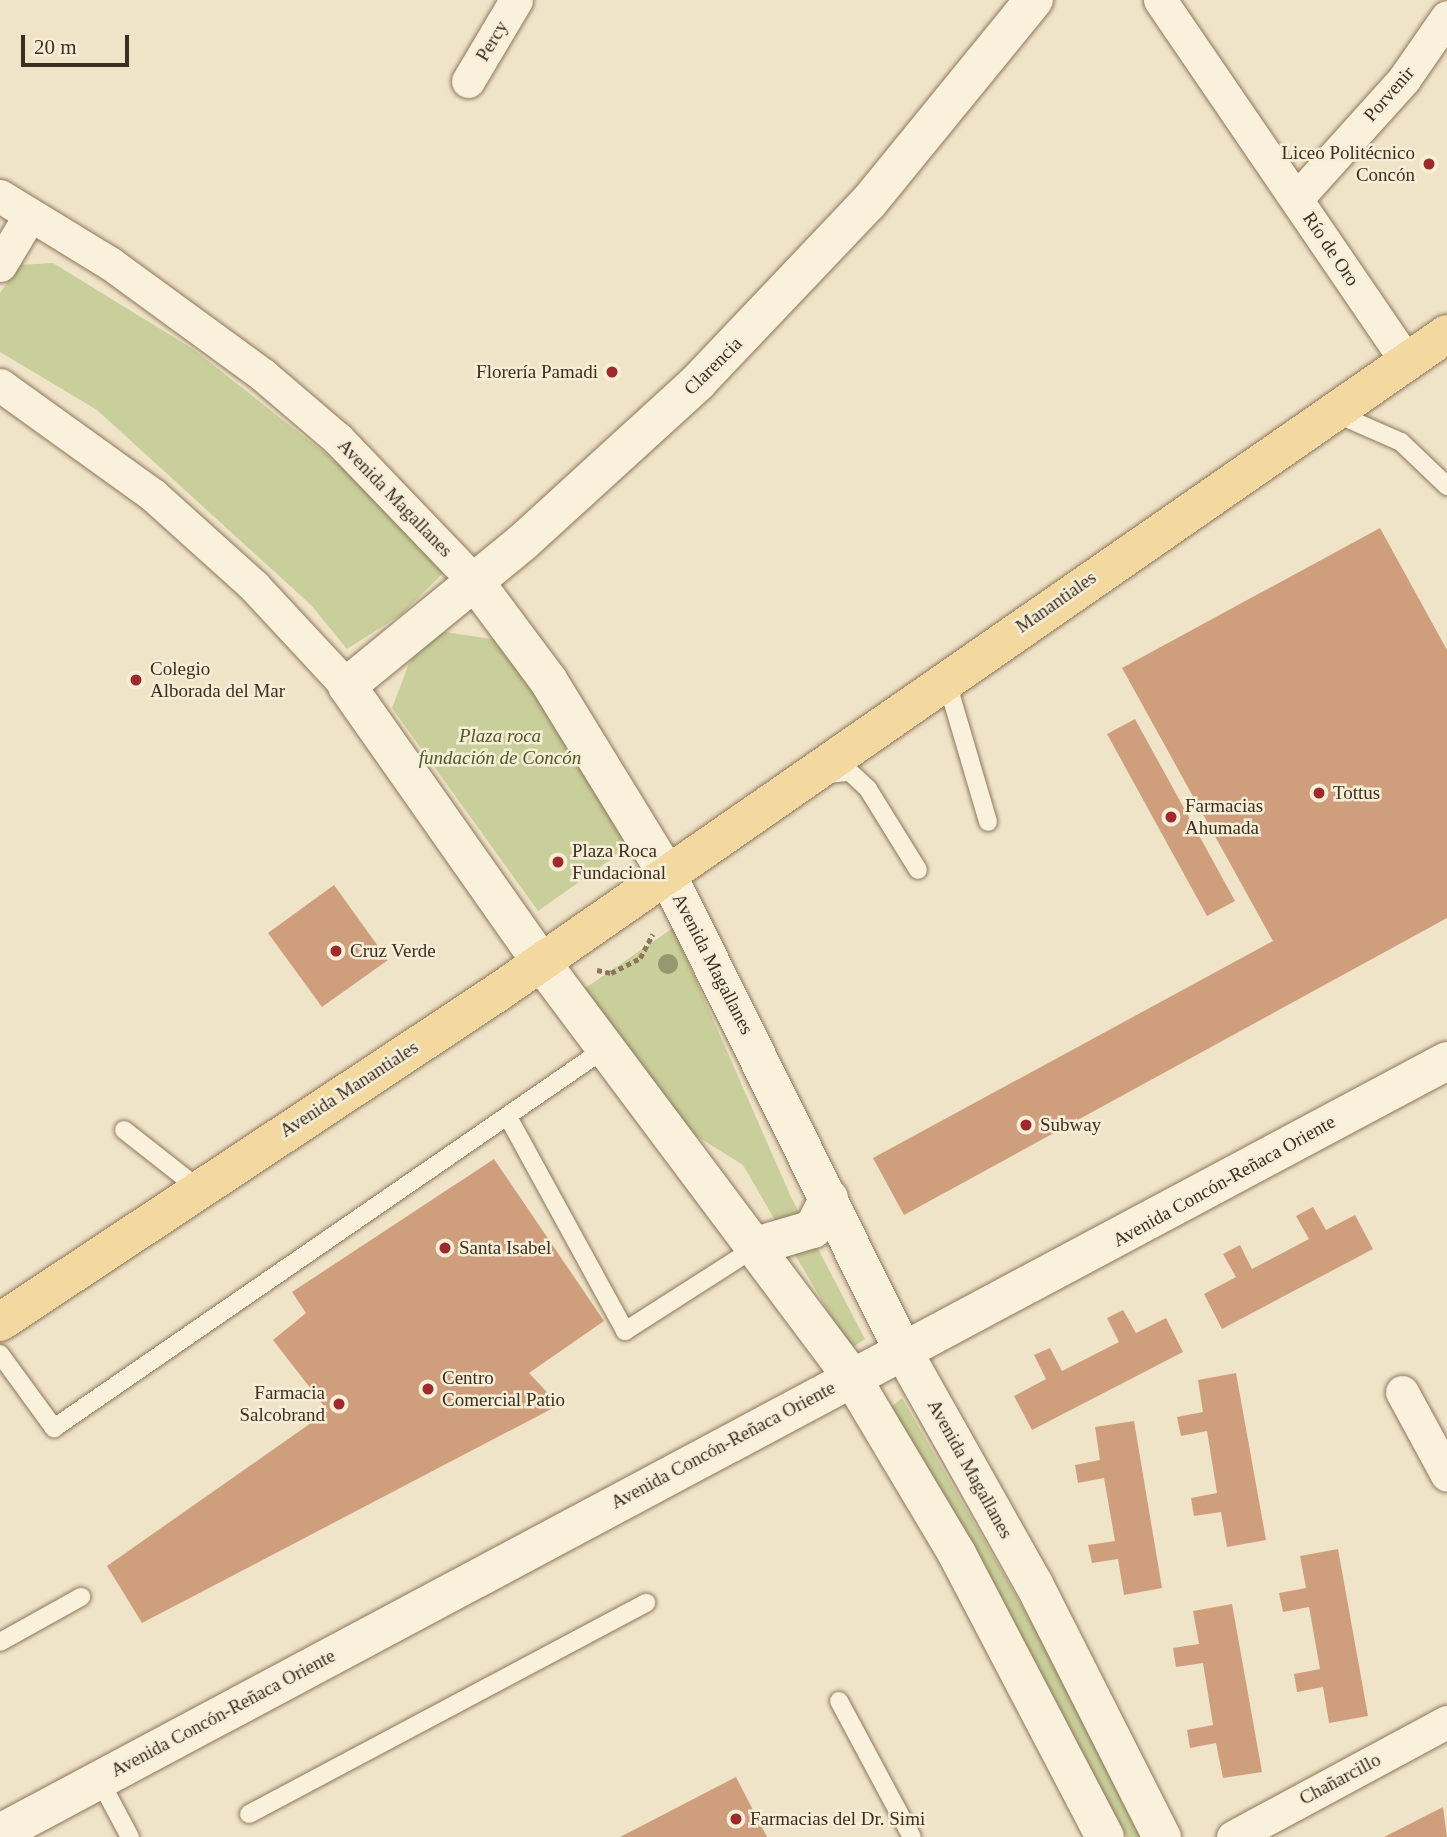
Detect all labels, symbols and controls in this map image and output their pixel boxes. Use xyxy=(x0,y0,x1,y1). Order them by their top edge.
street label: Percy xyxy=(471,17,513,65)
scale bar xyxy=(24,21,133,65)
text: 20 m xyxy=(34,35,77,59)
street label: Porvenir xyxy=(1359,62,1419,126)
place label: Liceo Politécnico Concón xyxy=(1282,142,1415,186)
marker: Liceo Politécnico Concón xyxy=(1421,156,1437,172)
street label: Río de Oro xyxy=(1298,208,1364,290)
street label: Clarencia xyxy=(679,332,747,400)
place label: Florería Pamadi xyxy=(476,361,598,383)
marker: Florería Pamadi xyxy=(604,364,620,380)
street label: Avenida Magallanes xyxy=(333,434,457,562)
street label: Manantiales xyxy=(1011,566,1101,638)
place label: Colegio Alborada del Mar xyxy=(150,658,285,702)
marker: Colegio Alborada del Mar xyxy=(128,672,144,688)
park label: Plaza roca fundación de Concón xyxy=(419,725,581,769)
place label: Tottus xyxy=(1333,782,1380,804)
marker: Tottus xyxy=(1311,785,1327,801)
place label: Farmacias Ahumada xyxy=(1185,795,1263,839)
marker: Farmacias Ahumada xyxy=(1163,809,1179,825)
place label: Plaza Roca Fundacional xyxy=(572,840,666,884)
marker: Plaza Roca Fundacional xyxy=(550,854,566,870)
street label: Avenida Magallanes xyxy=(668,890,758,1038)
place label: Cruz Verde xyxy=(350,940,436,962)
marker: Cruz Verde xyxy=(328,943,344,959)
street label: Avenida Manantiales xyxy=(275,1036,423,1142)
street label: Avenida Concón-Reñaca Oriente xyxy=(1109,1110,1339,1252)
place label: Subway xyxy=(1040,1114,1101,1136)
marker: Subway xyxy=(1018,1117,1034,1133)
place label: Santa Isabel xyxy=(459,1237,551,1259)
marker: Santa Isabel xyxy=(437,1240,453,1256)
place label: Centro Comercial Patio xyxy=(442,1367,565,1411)
street label: Avenida Concón-Reñaca Oriente xyxy=(607,1376,839,1514)
marker: Centro Comercial Patio xyxy=(420,1381,436,1397)
place label: Farmacia Salcobrand xyxy=(240,1382,325,1426)
marker: Farmacia Salcobrand xyxy=(331,1396,347,1412)
street label: Avenida Magallanes xyxy=(922,1396,1018,1542)
street label: Avenida Concón-Reñaca Oriente xyxy=(107,1644,339,1782)
street label: Chañarcillo xyxy=(1296,1748,1384,1810)
place label: Farmacias del Dr. Simi xyxy=(750,1808,925,1830)
marker: Farmacias del Dr. Simi xyxy=(728,1811,744,1827)

